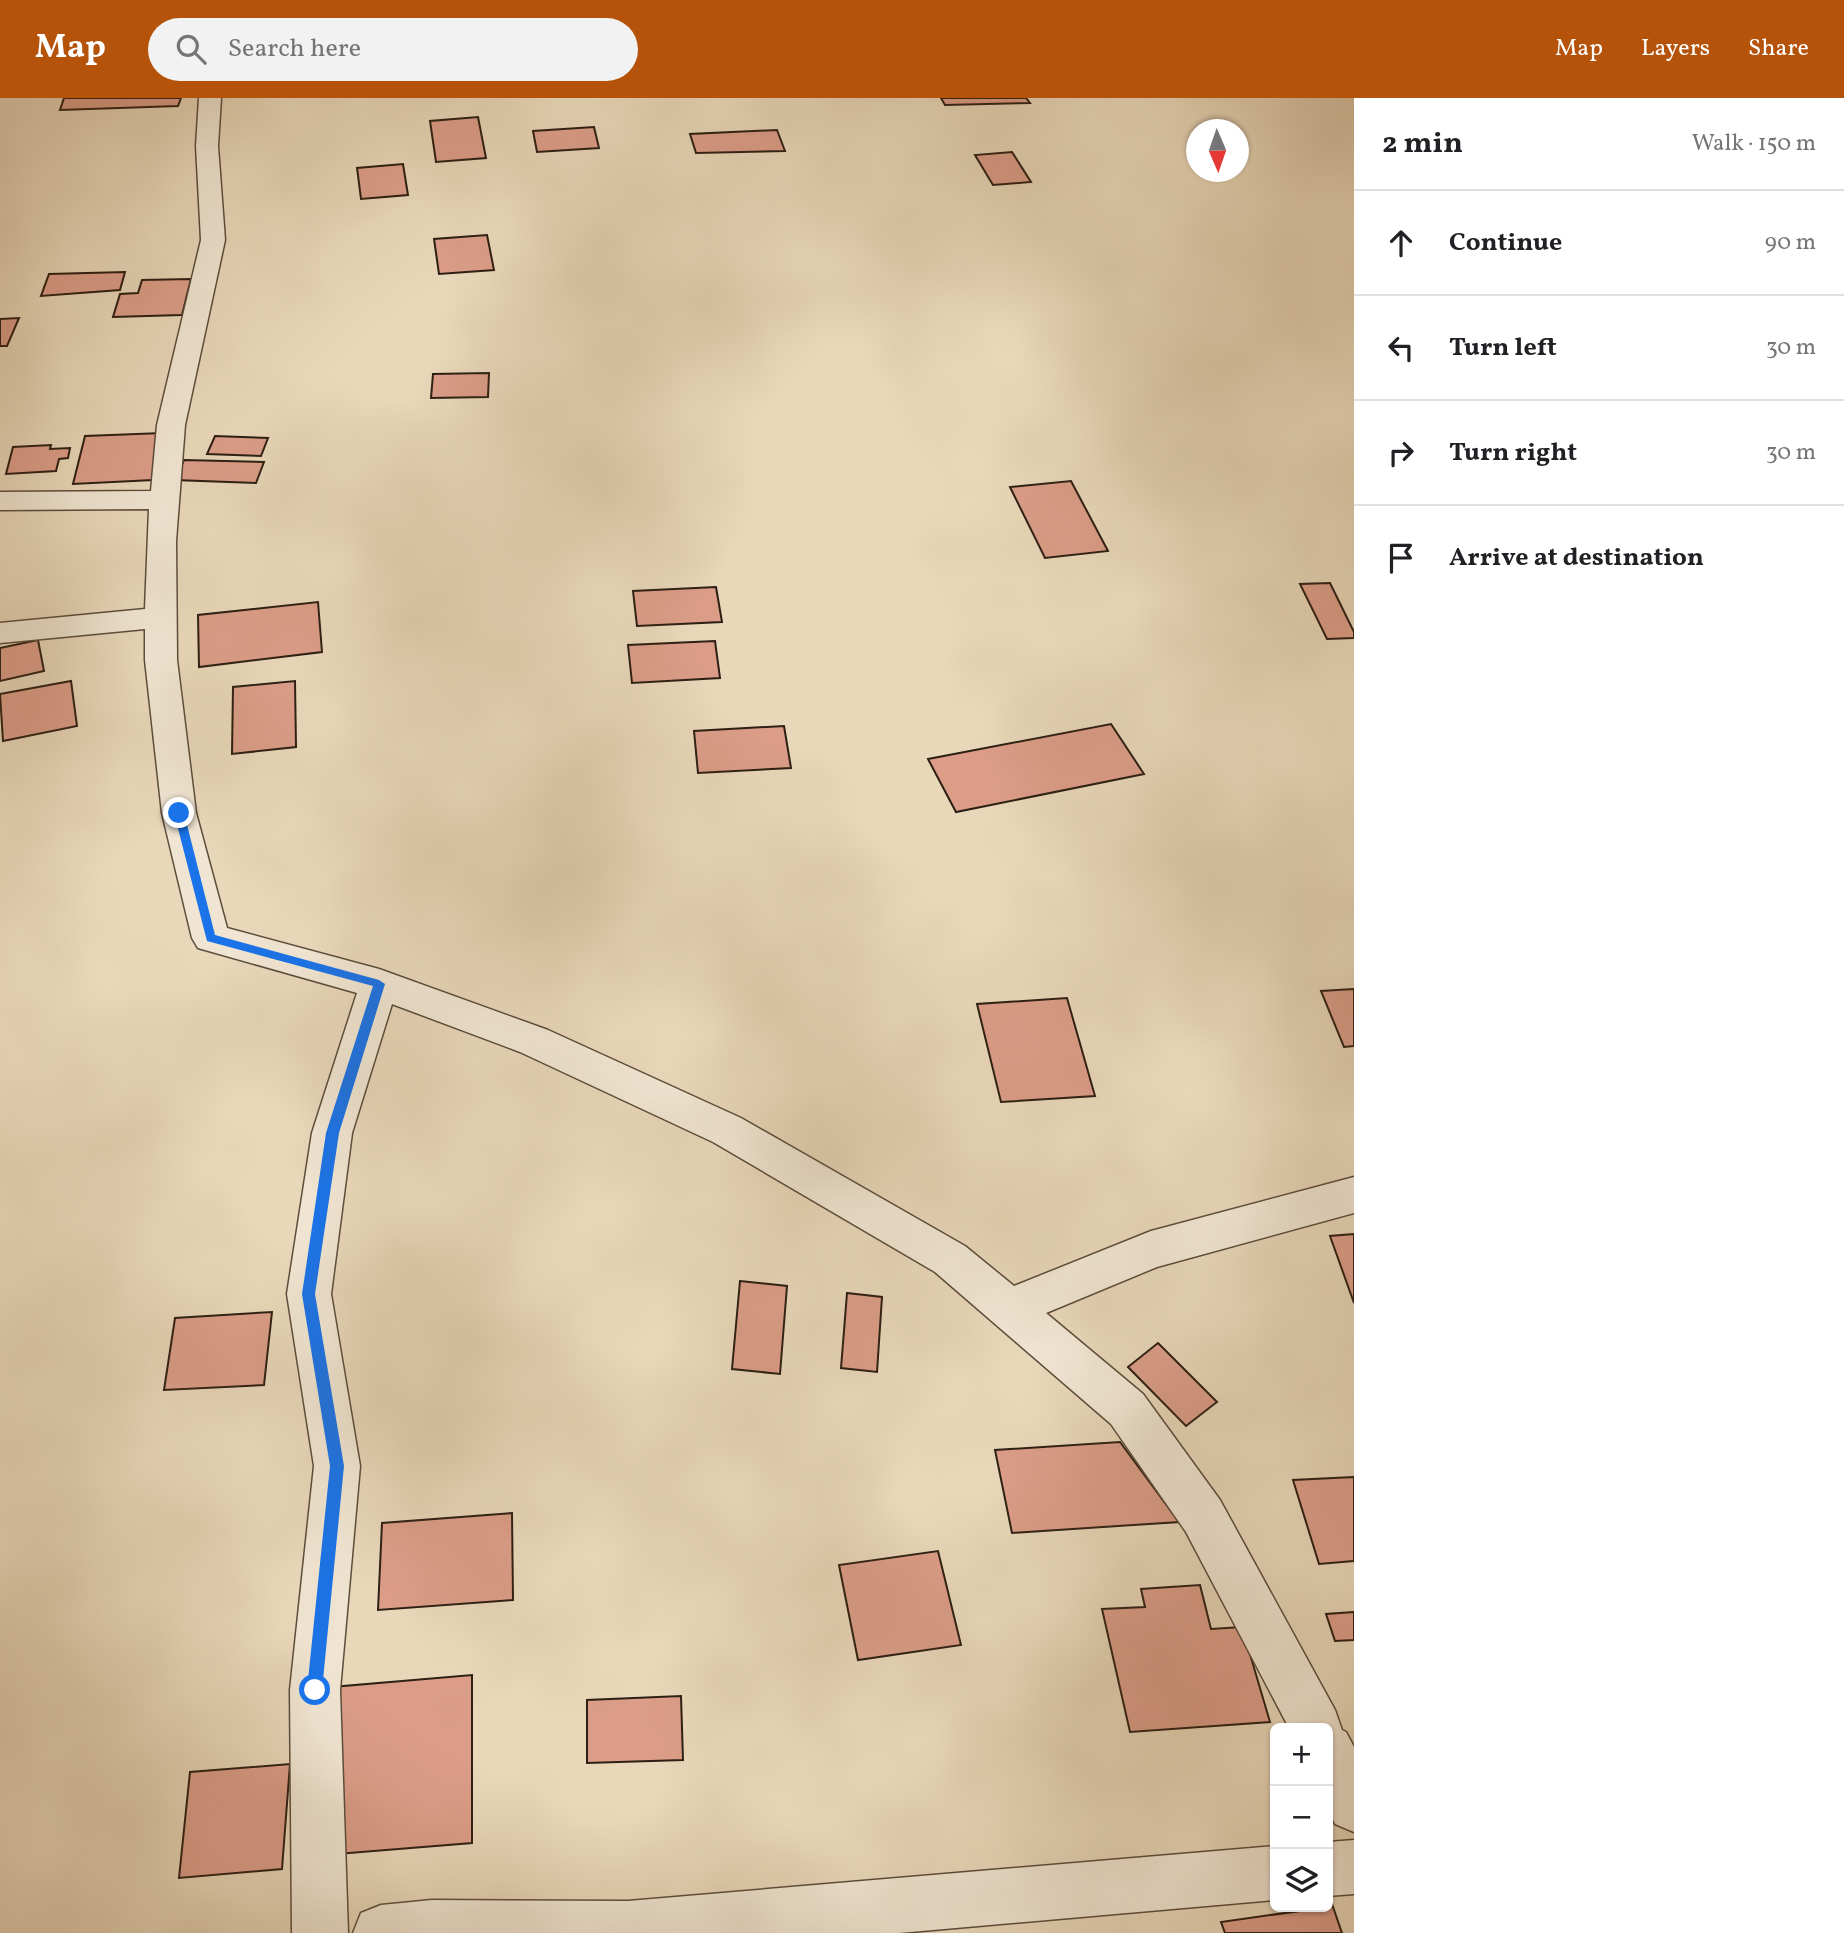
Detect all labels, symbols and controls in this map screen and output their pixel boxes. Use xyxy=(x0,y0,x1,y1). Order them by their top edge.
search box xyxy=(148,18,638,81)
text: Map xyxy=(35,26,106,72)
icon: search xyxy=(172,30,210,68)
text: Search here xyxy=(228,31,361,67)
text: Map xyxy=(1555,32,1603,66)
text: Layers xyxy=(1641,32,1710,66)
text: Share xyxy=(1748,32,1809,66)
north arrow xyxy=(1186,119,1249,182)
text: 2 min xyxy=(1382,123,1463,165)
text: Walk · 150 m xyxy=(1692,128,1816,160)
icon: ahead xyxy=(1382,224,1420,262)
text: Continue xyxy=(1449,225,1562,261)
text: 90 m xyxy=(1765,227,1816,259)
icon: left xyxy=(1382,329,1420,367)
text: Turn left xyxy=(1449,330,1557,366)
text: 30 m xyxy=(1766,332,1816,364)
icon: right xyxy=(1382,434,1420,472)
text: Turn right xyxy=(1449,435,1577,471)
text: 30 m xyxy=(1766,437,1816,469)
icon: arrive xyxy=(1382,539,1420,577)
text: Arrive at destination xyxy=(1449,540,1704,576)
route end xyxy=(163,797,194,828)
route start xyxy=(299,1674,330,1705)
map controls xyxy=(1270,1723,1333,1912)
button: + xyxy=(1270,1723,1333,1786)
button: − xyxy=(1270,1786,1333,1849)
button: layers xyxy=(1270,1849,1333,1912)

